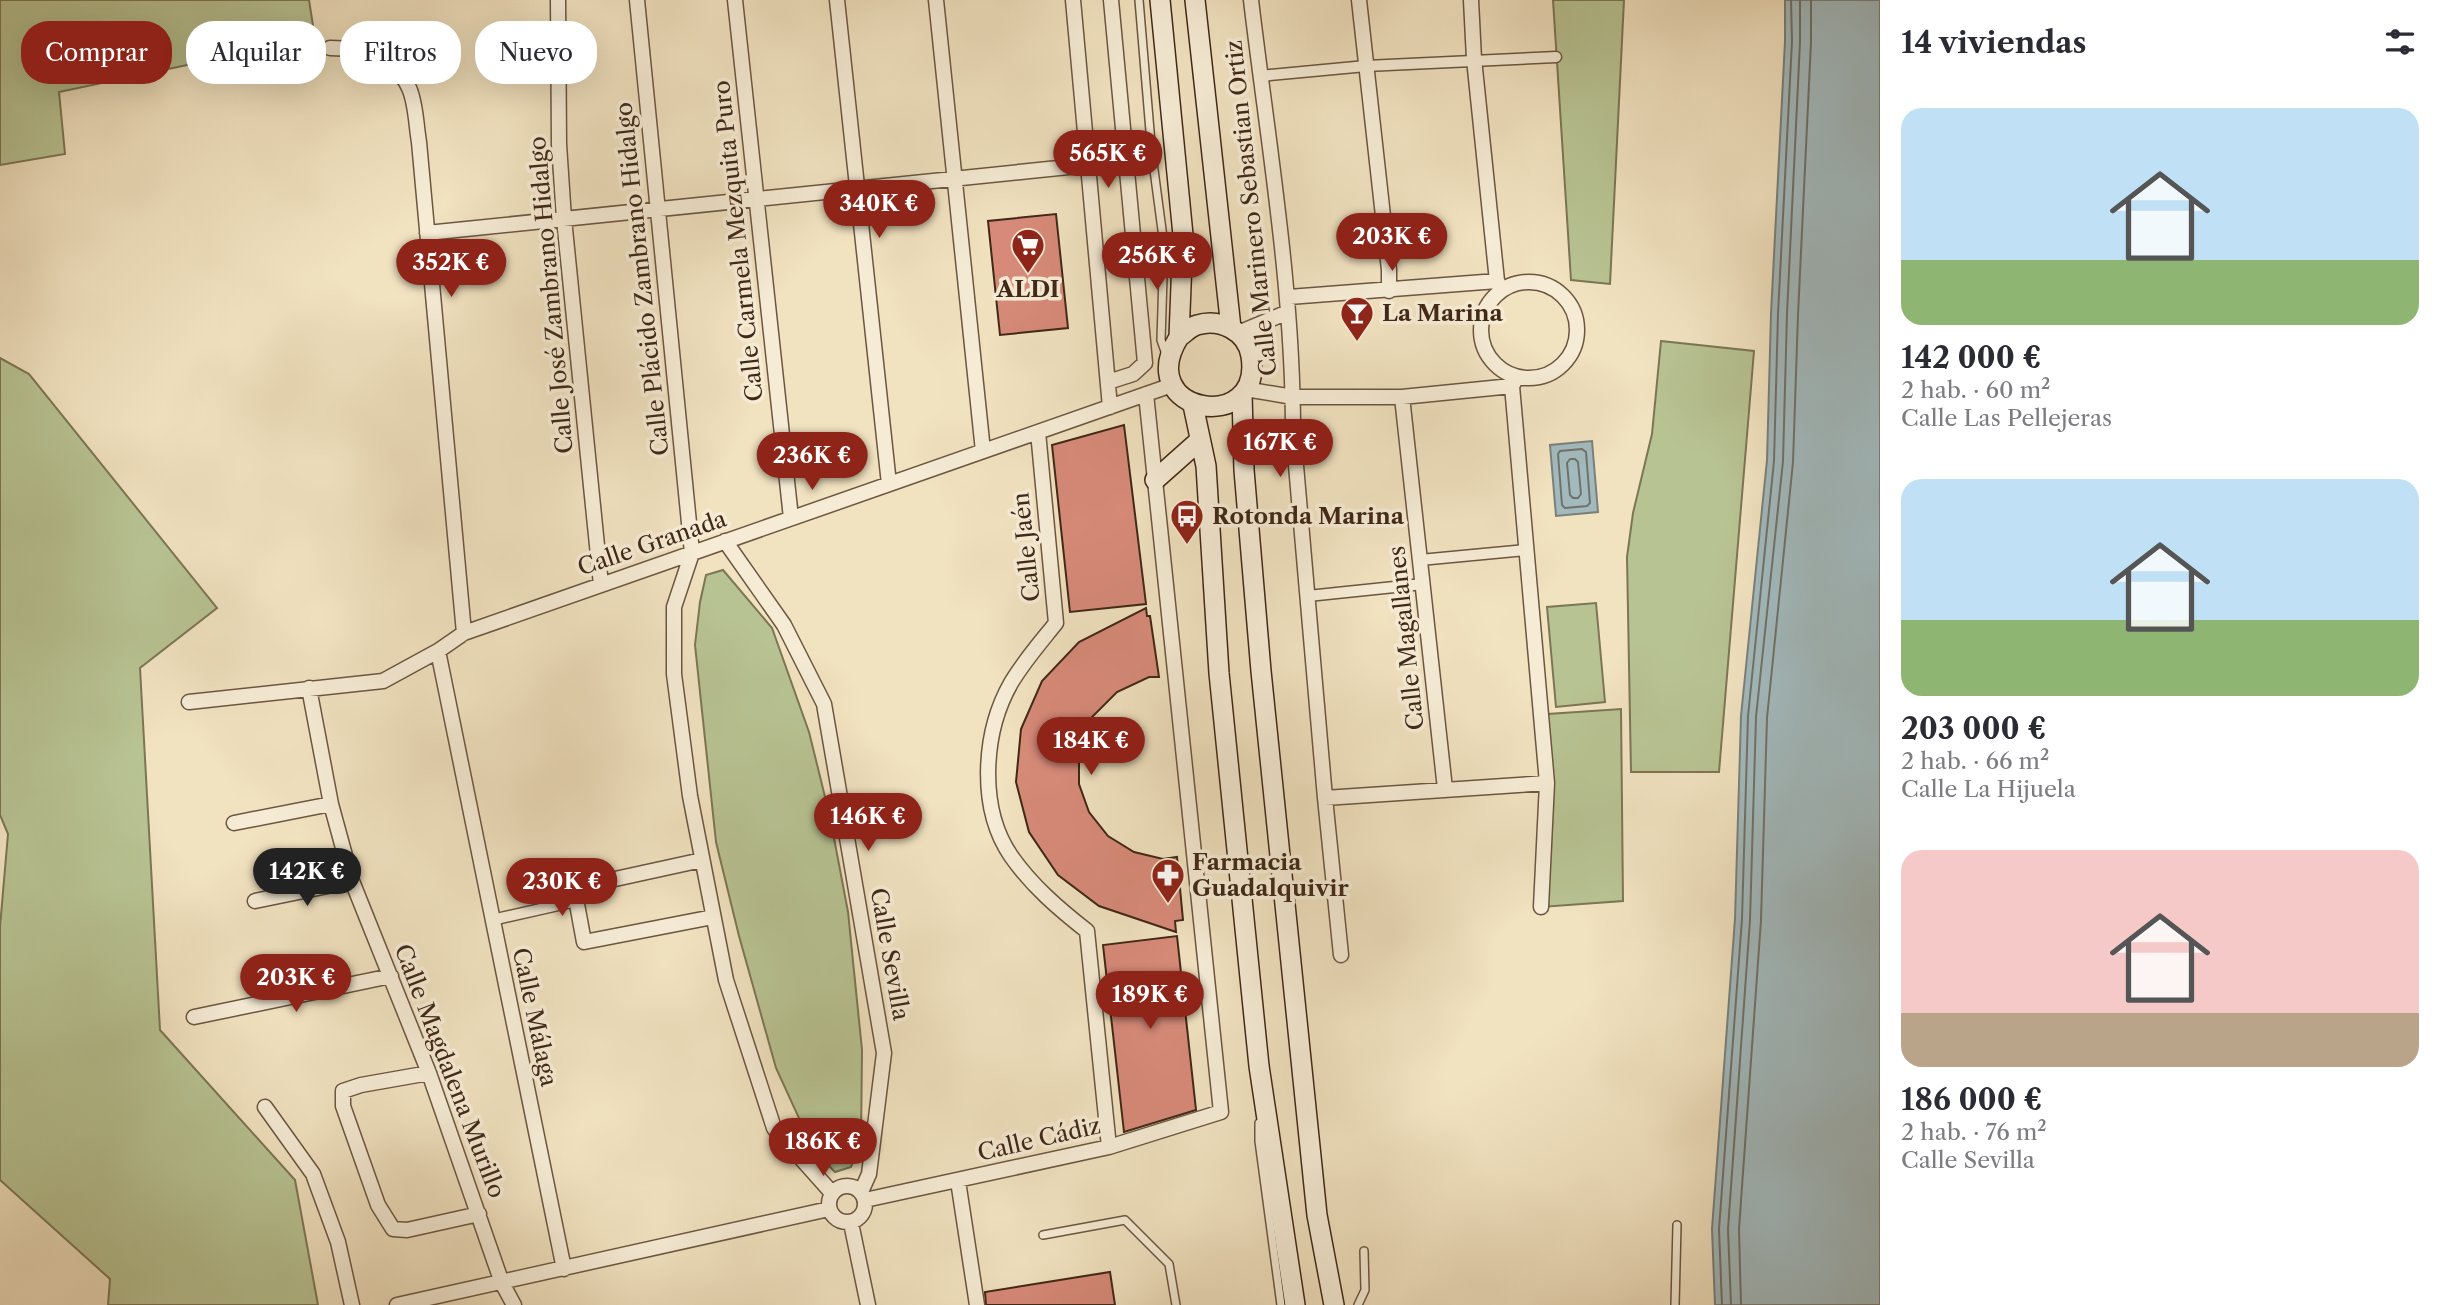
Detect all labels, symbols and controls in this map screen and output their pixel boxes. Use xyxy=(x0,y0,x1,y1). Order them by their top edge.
chip: Comprar xyxy=(21,21,172,84)
chip: Alquilar xyxy=(186,21,326,84)
chip: Filtros xyxy=(340,21,461,84)
chip: Nuevo xyxy=(475,21,597,84)
icon: filters xyxy=(2381,23,2419,61)
text: 14 viviendas xyxy=(1901,24,2087,61)
street label: Calle Marinero Sebastian Ortiz xyxy=(1219,39,1283,377)
street label: Calle Carmela Mezquita Puro xyxy=(707,79,769,403)
street label: Calle Plácido Zambrano Hidalgo xyxy=(610,101,674,457)
pin: 565K € xyxy=(1051,130,1165,190)
street label: Calle José Zambrano Hidalgo xyxy=(523,135,579,455)
text: 565K € xyxy=(1069,139,1147,167)
icon: home xyxy=(2097,153,2223,279)
pin: 340K € xyxy=(822,180,936,240)
text: 340K € xyxy=(839,189,919,217)
pin: 203K € xyxy=(1335,214,1449,273)
text: 203K € xyxy=(1352,222,1432,250)
supermarket icon: ALDI xyxy=(1009,226,1047,275)
pin: 256K € xyxy=(1100,232,1214,292)
pin: 352K € xyxy=(394,240,508,299)
text: 256K € xyxy=(1118,241,1196,269)
text: 352K € xyxy=(412,248,490,276)
place label: ALDI xyxy=(995,275,1060,303)
bar icon: La Marina xyxy=(1338,294,1376,343)
place label: La Marina xyxy=(1382,299,1503,327)
text: 142 000 € xyxy=(1901,339,2041,376)
text: 2 hab. · 60 m² xyxy=(1901,376,2051,404)
text: Calle Las Pellejeras xyxy=(1901,404,2112,432)
pin: 167K € xyxy=(1223,420,1337,479)
text: 167K € xyxy=(1243,428,1317,456)
pin: 236K € xyxy=(755,433,869,492)
text: 236K € xyxy=(773,441,851,469)
street label: Calle Jaén xyxy=(1006,491,1046,603)
bus stop icon: Rotonda Marina xyxy=(1168,497,1206,546)
place label: Rotonda Marina xyxy=(1212,502,1405,530)
street label: Calle Granada xyxy=(574,504,731,582)
icon: home xyxy=(2097,524,2223,650)
street label: Calle Magallanes xyxy=(1382,545,1430,731)
text: 203 000 € xyxy=(1901,710,2046,747)
pin: 184K € xyxy=(1034,718,1148,777)
text: 184K € xyxy=(1053,726,1129,754)
text: 2 hab. · 66 m² xyxy=(1901,747,2049,775)
text: Calle La Hijuela xyxy=(1901,775,2076,803)
pin: 146K € xyxy=(811,794,925,853)
text: 146K € xyxy=(830,802,906,830)
pin: 142K € xyxy=(250,848,364,908)
place label: Farmacia Guadalquivir xyxy=(1192,848,1349,902)
pharmacy icon: Farmacia Guadalquivir xyxy=(1149,856,1187,905)
text: 142K € xyxy=(269,857,345,885)
pin: 230K € xyxy=(505,858,619,918)
text: 230K € xyxy=(522,867,602,895)
street label: Calle Sevilla xyxy=(865,886,916,1023)
icon: home xyxy=(2097,895,2223,1021)
street label: Calle Magdalena Murillo xyxy=(389,940,511,1202)
street label: Calle Málaga xyxy=(507,945,564,1090)
pin: 203K € xyxy=(239,954,353,1014)
text: 203K € xyxy=(256,963,336,991)
pin: 189K € xyxy=(1093,972,1207,1031)
text: 189K € xyxy=(1112,980,1188,1008)
text: 186 000 € xyxy=(1901,1081,2042,1118)
street label: Calle Cádiz xyxy=(975,1111,1103,1167)
pin: 186K € xyxy=(766,1118,880,1178)
text: 2 hab. · 76 m² xyxy=(1901,1118,2047,1146)
text: 186K € xyxy=(785,1127,861,1155)
text: Calle Sevilla xyxy=(1901,1146,2035,1174)

